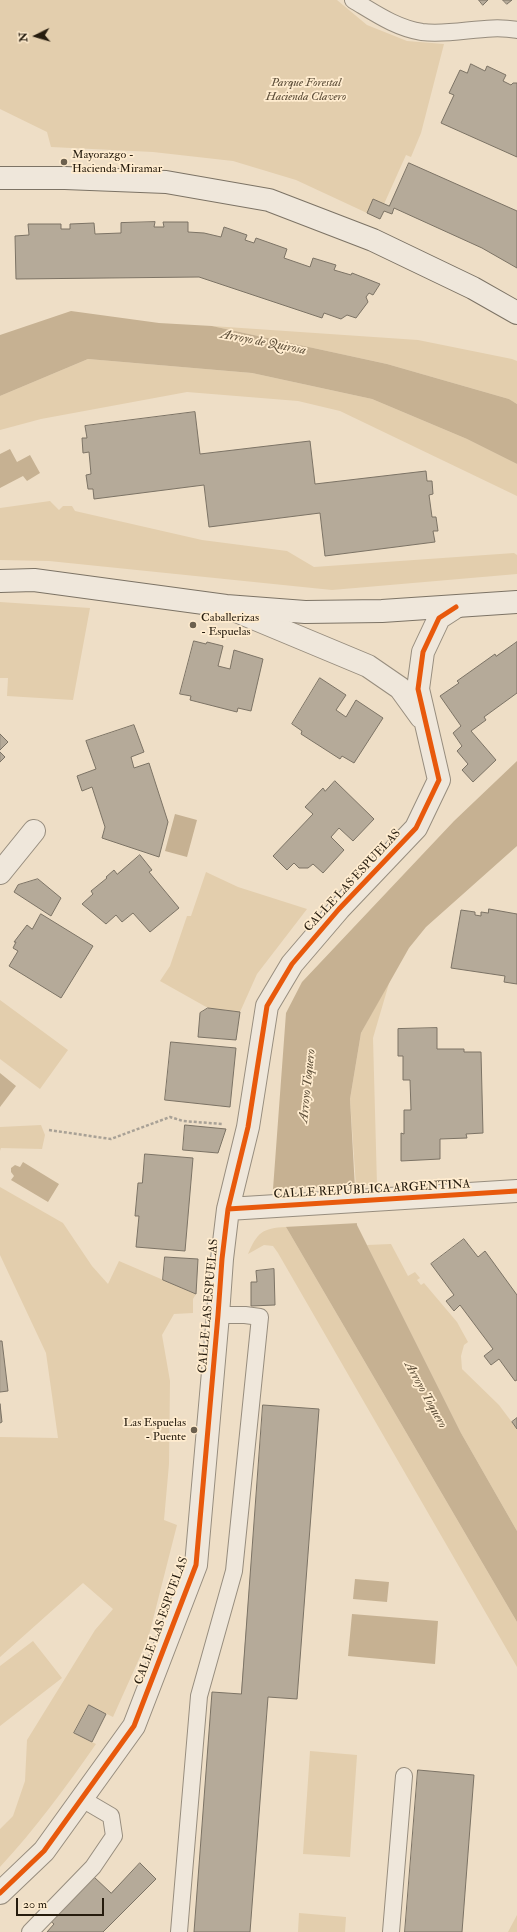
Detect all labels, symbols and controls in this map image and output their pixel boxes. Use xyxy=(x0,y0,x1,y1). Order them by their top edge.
north arrow xyxy=(16,16,56,56)
text: N xyxy=(17,32,30,43)
park label: Parque Forestal Hacienda Clavero xyxy=(266,76,346,104)
place label: Mayorazgo - Hacienda Miramar xyxy=(72,148,162,176)
marker: Mayorazgo - Hacienda Miramar xyxy=(59,157,69,167)
water label: Arroyo de Quirosa xyxy=(219,327,307,359)
place label: Caballerizas - Espuelas xyxy=(201,611,259,639)
marker: Caballerizas - Espuelas xyxy=(188,620,198,630)
street label: CALLE LAS ESPUELAS xyxy=(302,827,404,935)
water label: Arroyo Toquero xyxy=(296,1048,320,1124)
street label: CALLE REPÚBLICA ARGENTINA xyxy=(273,1178,471,1202)
street label: CALLE LAS ESPUELAS xyxy=(196,1238,222,1374)
water label: Arroyo Toquero xyxy=(400,1359,450,1431)
place label: Las Espuelas - Puente xyxy=(124,1416,186,1444)
marker: Las Espuelas - Puente xyxy=(189,1425,199,1435)
street label: CALLE LAS ESPUELAS xyxy=(132,1555,192,1687)
scale bar xyxy=(18,1890,106,1916)
text: 20 m xyxy=(23,1897,47,1912)

